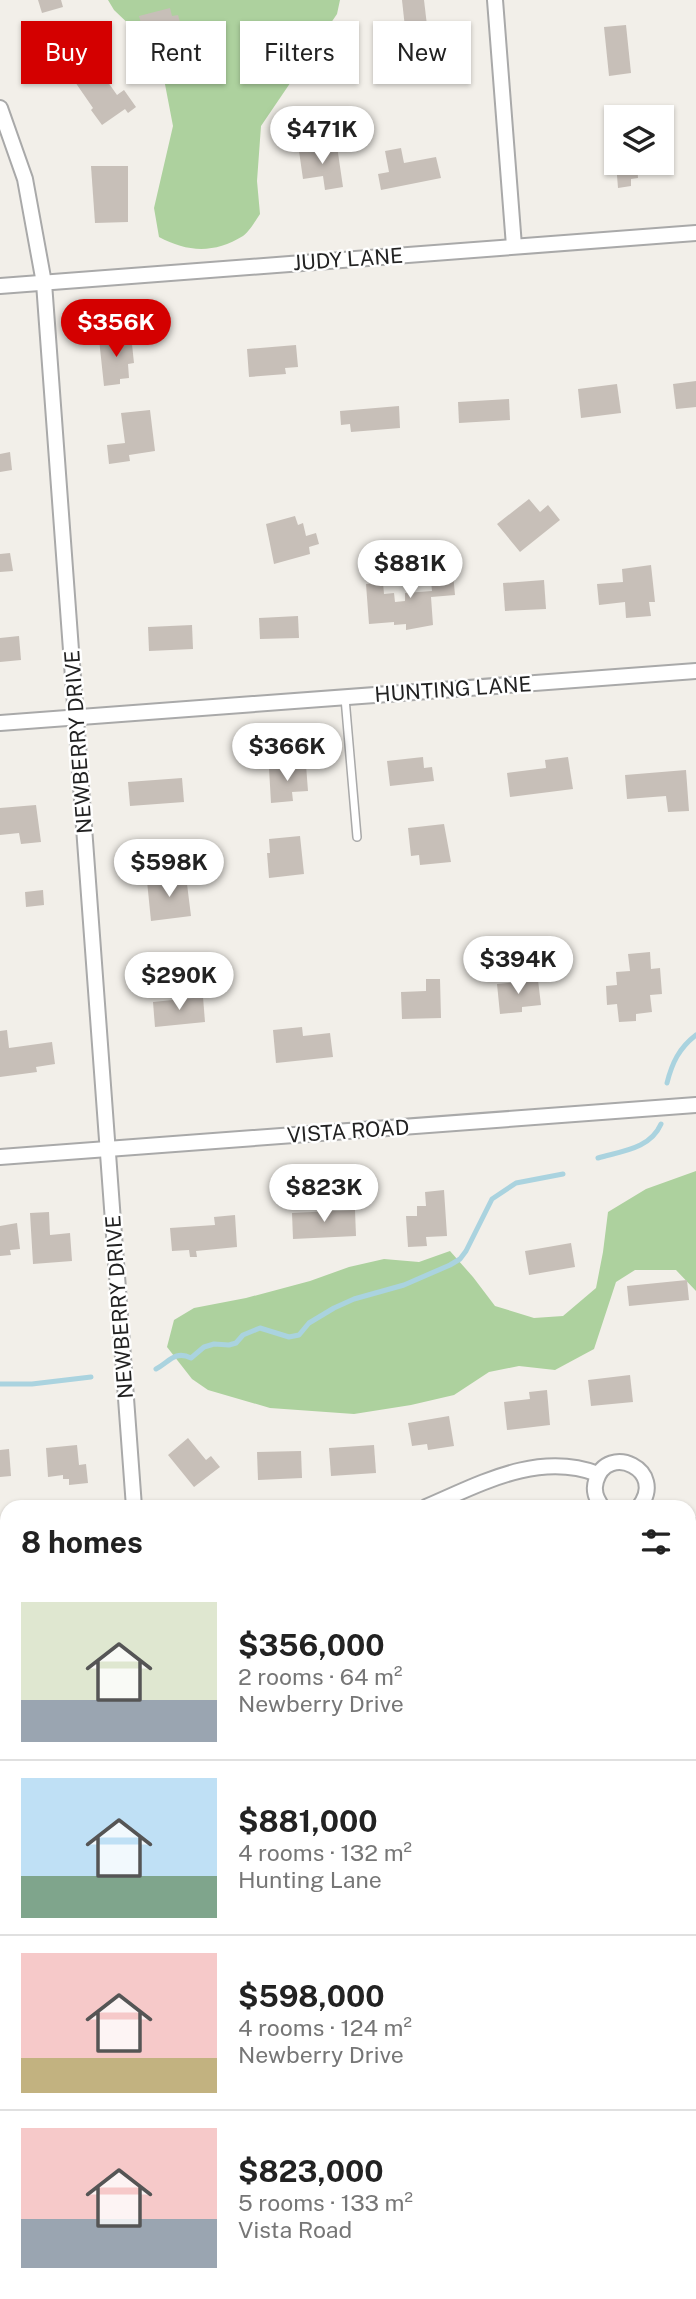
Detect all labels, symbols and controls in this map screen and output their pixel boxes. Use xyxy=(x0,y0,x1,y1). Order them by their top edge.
chip: Buy xyxy=(21,21,112,84)
chip: Rent xyxy=(126,21,226,84)
chip: Filters xyxy=(240,21,359,84)
chip: New xyxy=(373,21,471,84)
map controls xyxy=(604,105,674,175)
button: layers xyxy=(604,105,674,175)
pin: $471K xyxy=(273,106,371,166)
text: $471K xyxy=(286,115,358,142)
street label: JUDY LANE xyxy=(292,243,404,275)
pin: $356K xyxy=(67,300,165,359)
text: $356K xyxy=(77,308,155,335)
pin: $881K xyxy=(361,540,459,600)
text: $881K xyxy=(374,549,446,576)
street label: NEWBERRY DRIVE xyxy=(59,649,97,835)
street label: HUNTING LANE xyxy=(374,671,532,707)
pin: $366K xyxy=(238,724,336,783)
text: $366K xyxy=(248,732,326,759)
pin: $598K xyxy=(120,839,218,899)
text: $598K xyxy=(130,848,208,875)
pin: $394K xyxy=(469,936,567,996)
text: $394K xyxy=(479,945,557,972)
pin: $290K xyxy=(130,953,228,1012)
text: $290K xyxy=(141,961,217,988)
street label: VISTA ROAD xyxy=(286,1114,410,1148)
pin: $823K xyxy=(275,1164,373,1224)
text: $823K xyxy=(285,1173,363,1200)
street label: NEWBERRY DRIVE xyxy=(100,1214,138,1400)
icon: filters xyxy=(637,1523,675,1561)
text: 8 homes xyxy=(21,1524,143,1560)
text: $356,000 xyxy=(238,1627,385,1663)
icon: home xyxy=(77,1630,161,1714)
text: 2 rooms · 64 m² xyxy=(238,1663,402,1690)
text: Newberry Drive xyxy=(238,1690,404,1717)
text: $881,000 xyxy=(238,1803,378,1839)
icon: home xyxy=(77,1806,161,1890)
text: 4 rooms · 132 m² xyxy=(238,1839,412,1866)
text: Hunting Lane xyxy=(238,1866,382,1893)
text: $598,000 xyxy=(238,1978,385,2014)
icon: home xyxy=(77,1981,161,2065)
text: 4 rooms · 124 m² xyxy=(238,2014,412,2041)
text: Newberry Drive xyxy=(238,2041,404,2068)
text: $823,000 xyxy=(238,2153,384,2189)
icon: home xyxy=(77,2156,161,2240)
text: 5 rooms · 133 m² xyxy=(238,2189,413,2216)
text: Vista Road xyxy=(238,2216,352,2243)

